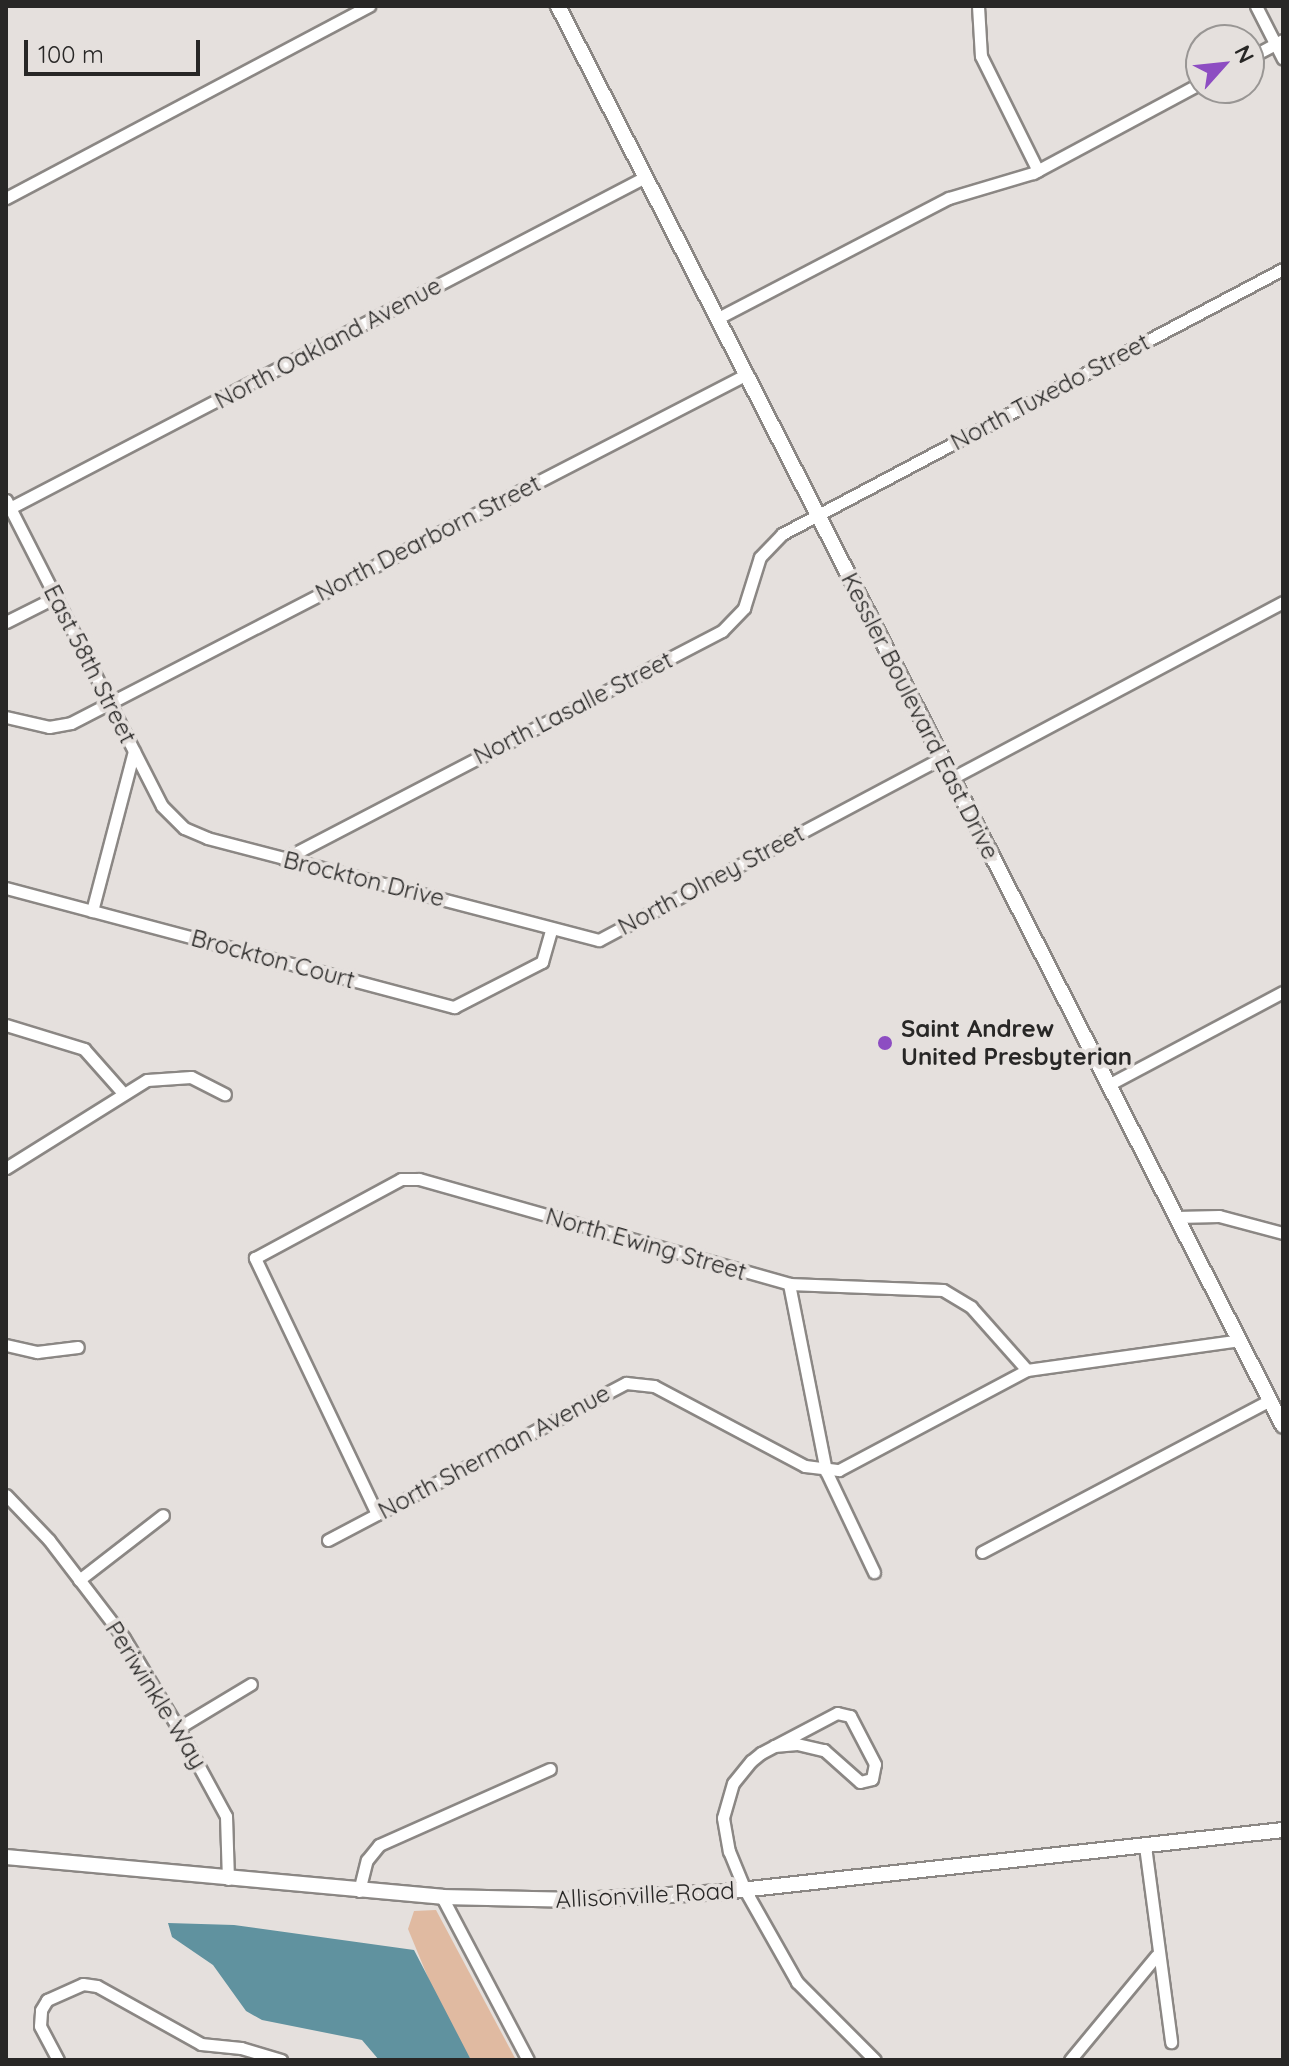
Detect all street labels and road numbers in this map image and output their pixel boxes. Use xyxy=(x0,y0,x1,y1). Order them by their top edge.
street label: North Oakland Avenue xyxy=(210,271,446,415)
street label: North Tuxedo Street xyxy=(946,327,1154,457)
street label: North Dearborn Street xyxy=(311,469,545,607)
street label: Kessler Boulevard East Drive xyxy=(835,568,1005,864)
street label: East 58th Street xyxy=(38,580,142,748)
street label: North Lasalle Street xyxy=(469,645,677,771)
street label: North Olney Street xyxy=(613,819,809,941)
street label: Brockton Drive xyxy=(281,845,447,913)
street label: Brockton Court xyxy=(188,923,358,995)
street label: North Ewing Street xyxy=(542,1202,750,1286)
street label: North Sherman Avenue xyxy=(373,1379,615,1525)
street label: Periwinkle Way xyxy=(99,1616,213,1774)
street label: Allisonville Road xyxy=(555,1876,735,1914)

